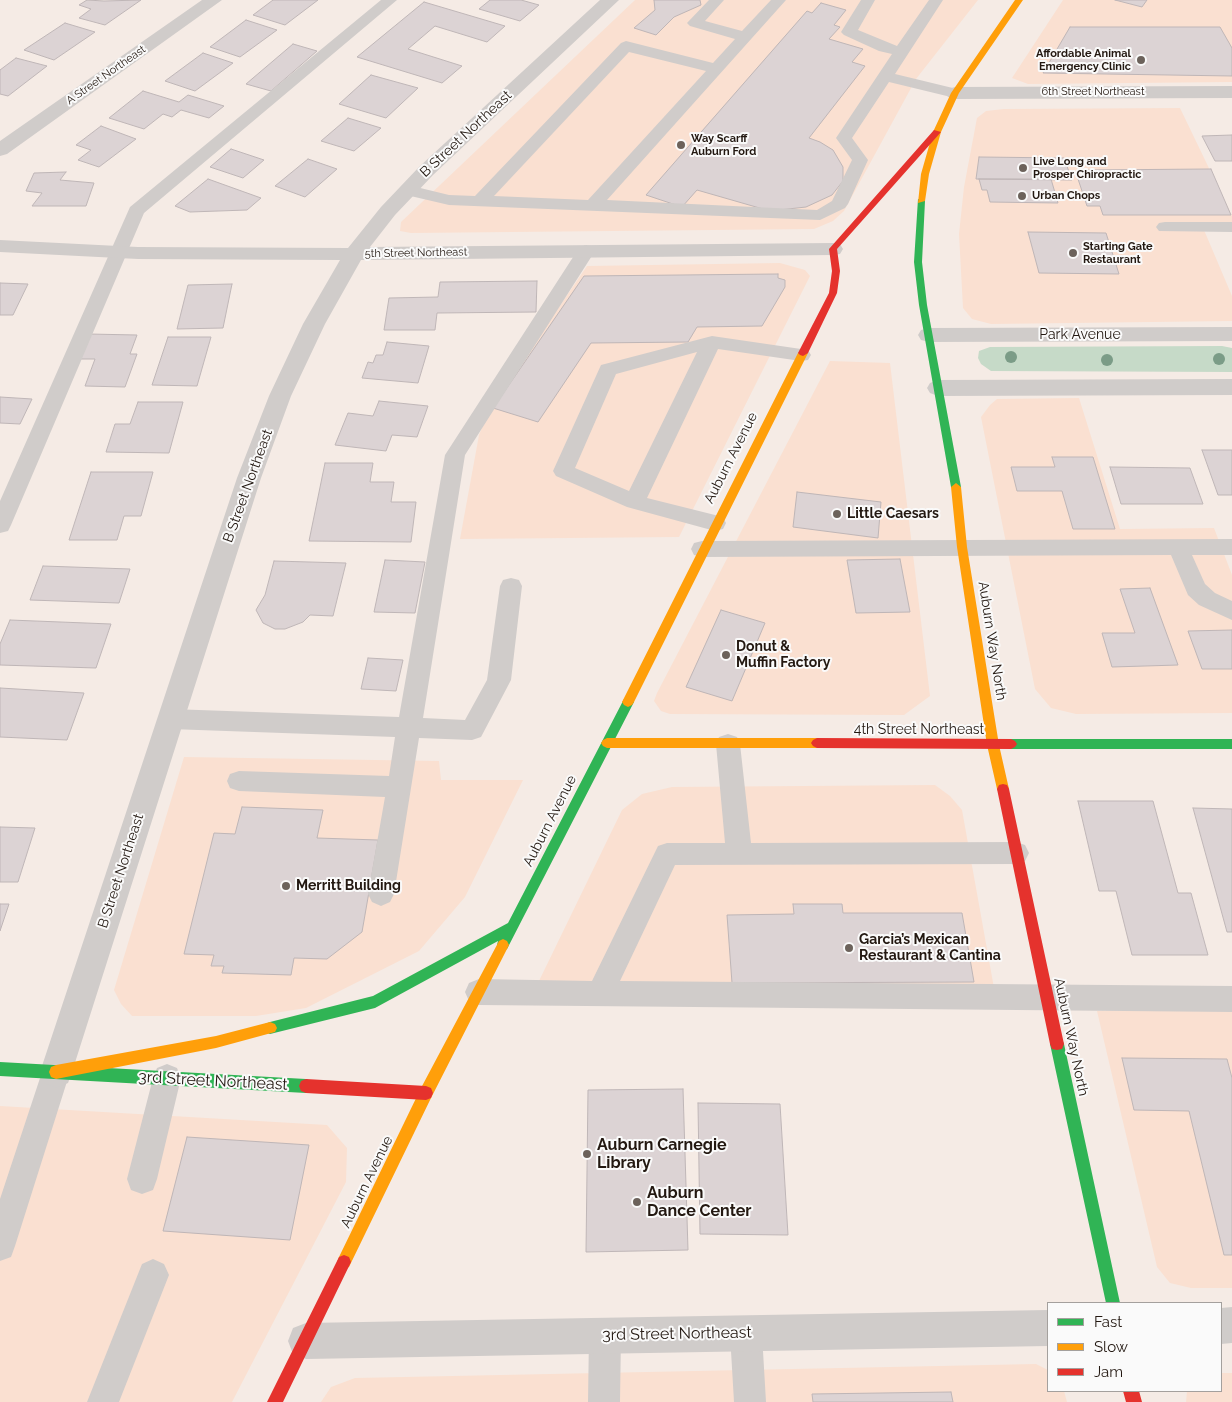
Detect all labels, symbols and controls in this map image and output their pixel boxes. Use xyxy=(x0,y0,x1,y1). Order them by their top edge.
street label: A Street Northeast xyxy=(64,43,148,107)
place label: Affordable Animal Emergency Clinic xyxy=(1036,47,1131,73)
marker: Affordable Animal Emergency Clinic xyxy=(1135,54,1147,66)
street label: 6th Street Northeast xyxy=(1041,85,1145,99)
street label: B Street Northeast xyxy=(417,87,515,181)
place label: Way Scarff Auburn Ford xyxy=(691,132,756,158)
marker: Way Scarff Auburn Ford xyxy=(675,139,687,151)
place label: Live Long and Prosper Chiropractic xyxy=(1033,155,1141,181)
marker: Live Long and Prosper Chiropractic xyxy=(1017,162,1029,174)
place label: Urban Chops xyxy=(1032,189,1100,203)
marker: Urban Chops xyxy=(1016,190,1028,202)
place label: Starting Gate Restaurant xyxy=(1083,240,1153,266)
street label: 5th Street Northeast xyxy=(365,246,467,260)
marker: Starting Gate Restaurant xyxy=(1067,247,1079,259)
street label: Park Avenue xyxy=(1039,327,1121,343)
street label: Auburn Avenue xyxy=(701,409,761,507)
street label: B Street Northeast xyxy=(220,427,276,545)
place label: Little Caesars xyxy=(847,506,939,522)
marker: Little Caesars xyxy=(831,508,843,520)
street label: Auburn Way North xyxy=(974,580,1010,702)
place label: Donut & Muffin Factory xyxy=(736,639,830,672)
marker: Donut & Muffin Factory xyxy=(720,649,732,661)
street label: 4th Street Northeast xyxy=(854,722,984,738)
street label: Auburn Avenue xyxy=(520,772,580,870)
street label: B Street Northeast xyxy=(95,812,147,930)
place label: Merritt Building xyxy=(296,878,401,894)
marker: Merritt Building xyxy=(280,880,292,892)
place label: Garcia’s Mexican Restaurant & Cantina xyxy=(859,932,1001,964)
marker: Garcia’s Mexican Restaurant & Cantina xyxy=(843,942,855,954)
street label: Auburn Way North xyxy=(1050,976,1092,1098)
street label: 3rd Street Northeast xyxy=(138,1067,288,1095)
street label: Auburn Avenue xyxy=(337,1133,397,1231)
place label: Auburn Carnegie Library xyxy=(597,1135,727,1173)
marker: Auburn Carnegie Library xyxy=(581,1148,593,1160)
place label: Auburn Dance Center xyxy=(647,1183,752,1221)
marker: Auburn Dance Center xyxy=(631,1196,643,1208)
legend xyxy=(1047,1302,1222,1392)
text: Fast xyxy=(1094,1313,1122,1331)
street label: 3rd Street Northeast xyxy=(602,1323,752,1345)
text: Slow xyxy=(1094,1338,1128,1356)
text: Jam xyxy=(1094,1363,1123,1381)

